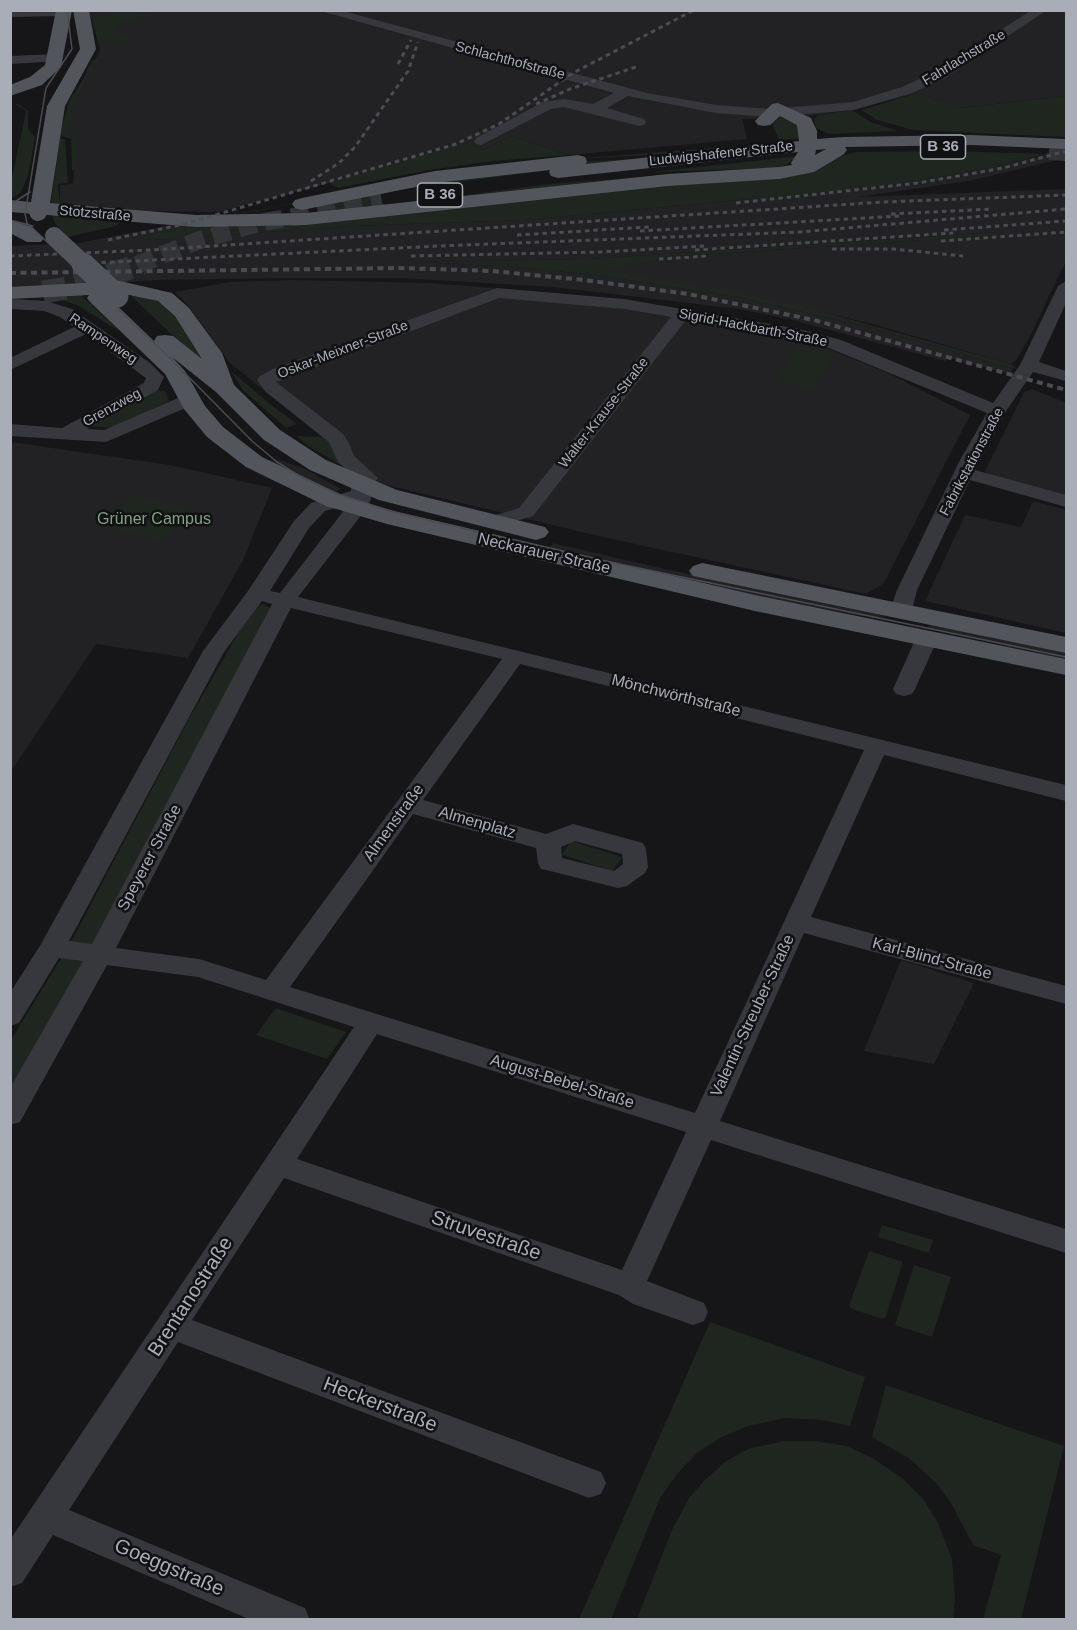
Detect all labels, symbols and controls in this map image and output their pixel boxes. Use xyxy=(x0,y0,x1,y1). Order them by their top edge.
street label: Fahrlachstraße xyxy=(919,27,1009,89)
street label: Schlachthofstraße xyxy=(453,38,567,84)
road number: B 36 xyxy=(920,135,966,159)
street label: Ludwigshafener Straße xyxy=(648,138,794,170)
road number: B 36 xyxy=(418,183,462,207)
street label: Stotzstraße xyxy=(59,203,131,225)
street label: Sigrid-Hackbarth-Straße xyxy=(677,305,829,351)
street label: Rampenweg xyxy=(66,310,140,368)
street label: Oskar-Meixner-Straße xyxy=(275,317,411,383)
street label: Walter-Krause-Straße xyxy=(556,354,652,472)
street label: Grenzweg xyxy=(80,385,144,431)
street label: Fabrikstationstraße xyxy=(936,405,1008,519)
park label: Grüner Campus xyxy=(97,510,211,530)
street label: Neckarauer Straße xyxy=(476,529,612,579)
street label: Mönchwörthstraße xyxy=(609,671,743,721)
street label: Almenstraße xyxy=(360,781,428,865)
street label: Speyerer Straße xyxy=(114,802,186,914)
street label: Almenplatz xyxy=(436,803,518,843)
street label: Valentin-Streuber-Straße xyxy=(707,932,799,1100)
street label: Karl-Blind-Straße xyxy=(870,934,994,984)
street label: August-Bebel-Straße xyxy=(488,1051,636,1113)
street label: Struvestraße xyxy=(428,1206,544,1266)
street label: Brentanostraße xyxy=(143,1233,239,1361)
street label: Heckerstraße xyxy=(320,1372,440,1438)
street label: Goeggstraße xyxy=(111,1534,227,1602)

